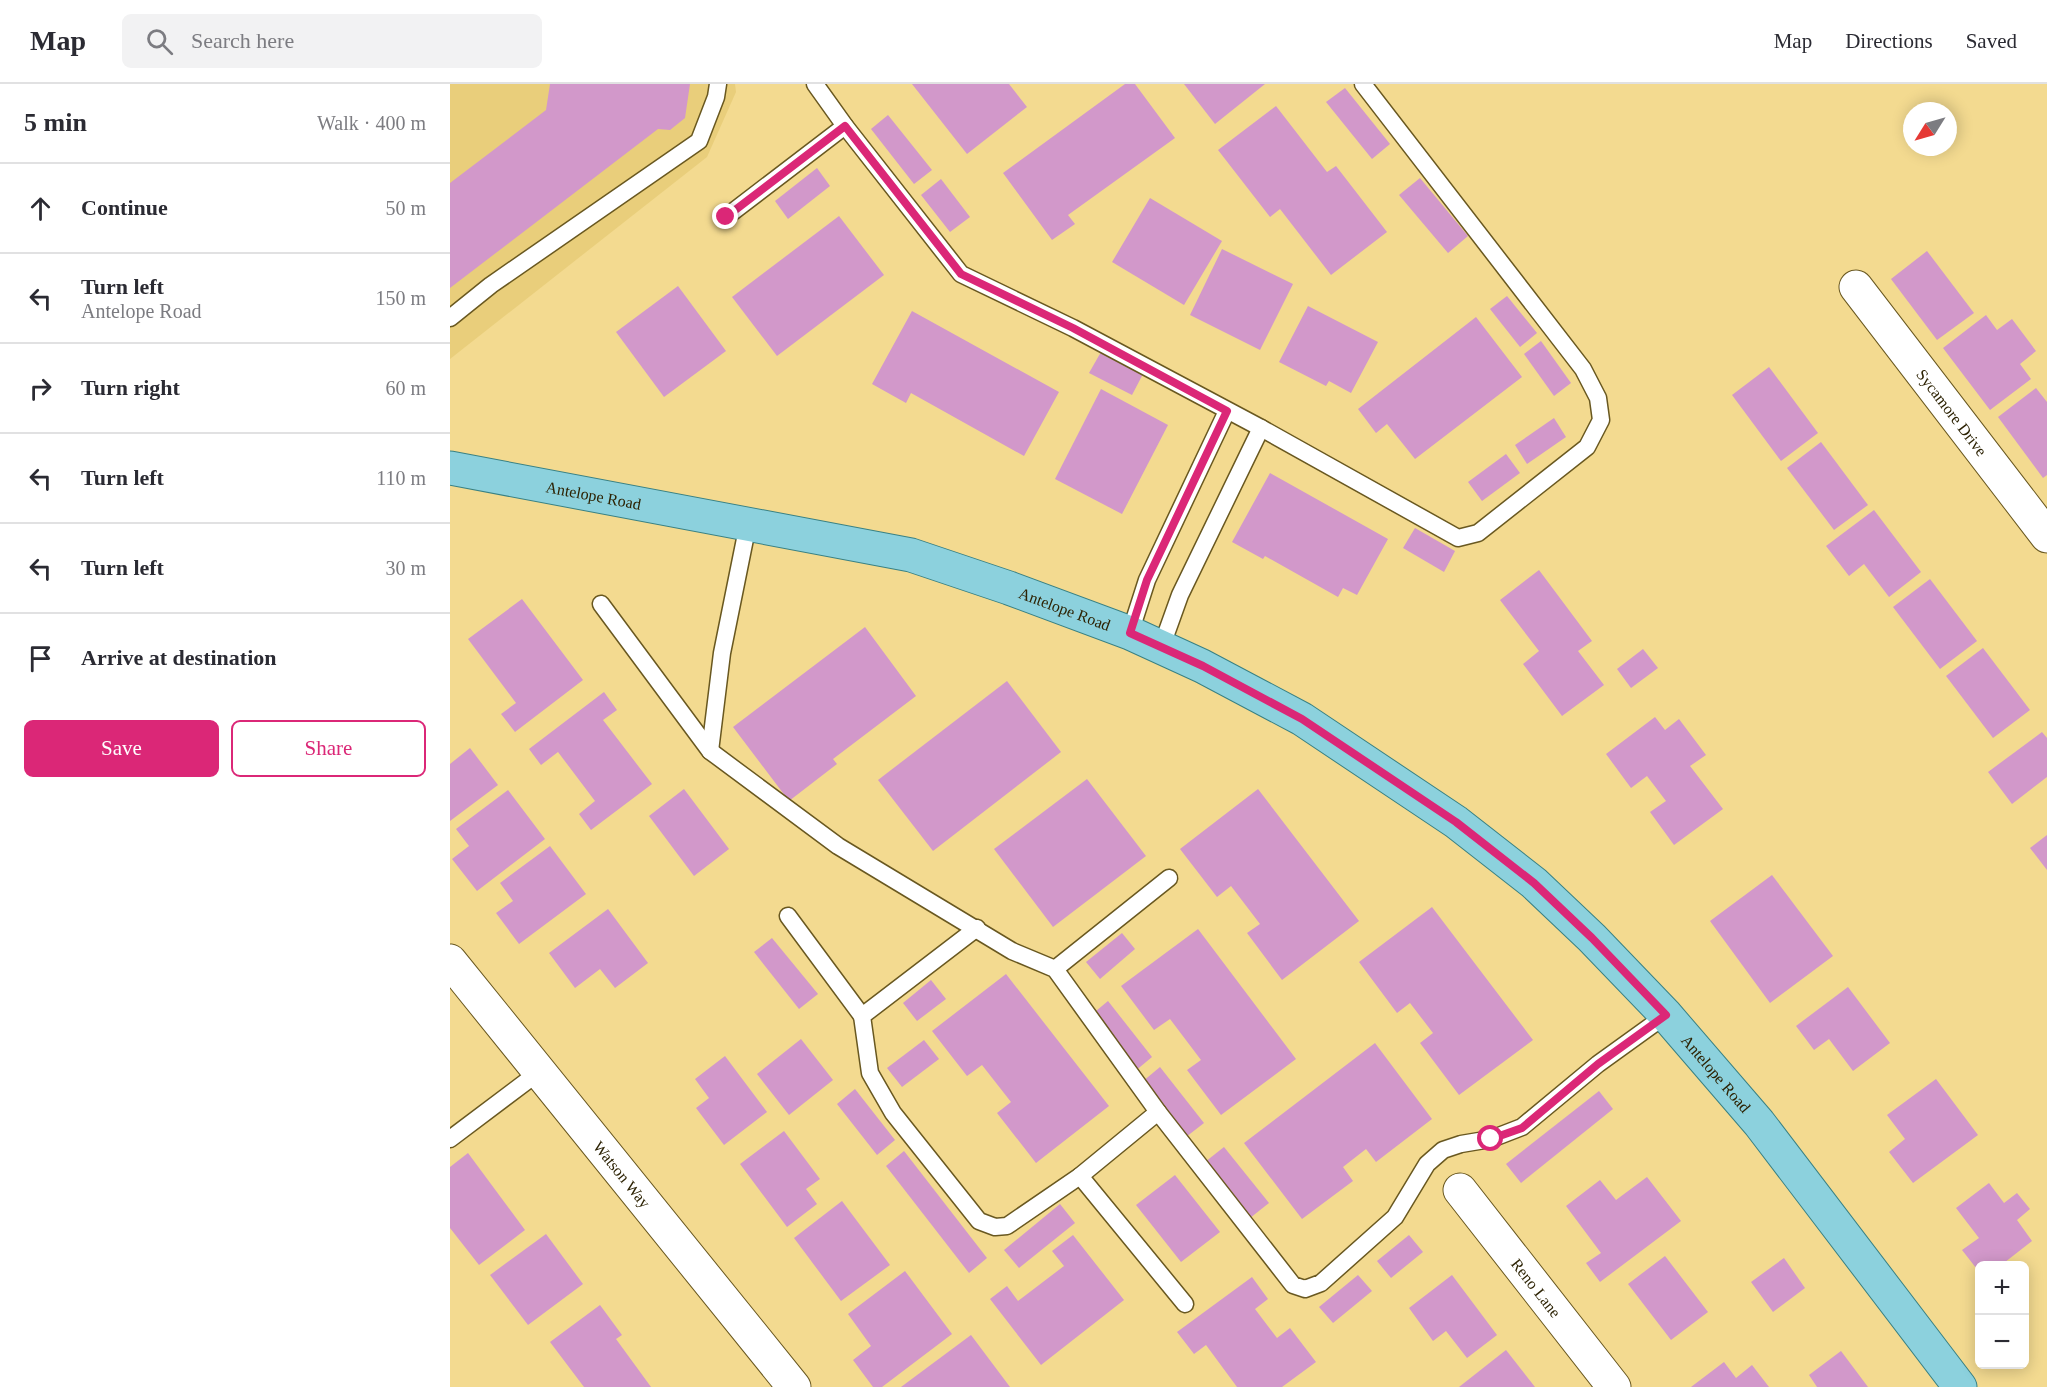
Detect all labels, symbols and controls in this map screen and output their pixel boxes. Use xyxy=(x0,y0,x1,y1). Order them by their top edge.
search box xyxy=(122,14,542,68)
text: Map xyxy=(30,25,86,56)
icon: search xyxy=(143,25,176,58)
text: Search here xyxy=(191,28,294,53)
text: Map xyxy=(1774,29,1812,53)
text: Directions xyxy=(1845,29,1933,53)
text: Saved xyxy=(1966,29,2017,53)
north arrow xyxy=(1903,102,1957,156)
text: 5 min xyxy=(24,108,87,137)
text: Walk · 400 m xyxy=(317,112,426,134)
icon: ahead xyxy=(24,192,57,225)
text: Continue xyxy=(81,195,168,220)
text: 50 m xyxy=(385,197,426,219)
route end xyxy=(712,203,738,229)
text: Turn left xyxy=(81,274,164,299)
icon: left xyxy=(24,282,57,315)
text: 150 m xyxy=(375,287,426,309)
text: Antelope Road xyxy=(81,300,202,322)
street label: Sycamore Drive xyxy=(1913,366,1990,459)
icon: right xyxy=(24,372,57,405)
text: Turn right xyxy=(81,375,180,400)
text: 60 m xyxy=(385,377,426,399)
icon: left xyxy=(24,462,57,495)
text: Turn left xyxy=(81,465,164,490)
text: 110 m xyxy=(376,467,426,489)
street label: Antelope Road xyxy=(544,478,642,513)
icon: left xyxy=(24,552,57,585)
text: Turn left xyxy=(81,555,164,580)
text: 30 m xyxy=(385,557,426,579)
street label: Antelope Road xyxy=(1016,584,1113,634)
icon: arrive xyxy=(24,642,57,675)
text: Arrive at destination xyxy=(81,645,277,670)
button: Save xyxy=(24,720,219,777)
button: Share xyxy=(231,720,426,777)
street label: Antelope Road xyxy=(1678,1032,1754,1116)
route start xyxy=(1477,1125,1503,1151)
street label: Watson Way xyxy=(590,1138,654,1212)
street label: Reno Lane xyxy=(1508,1255,1564,1321)
map controls xyxy=(1975,1261,2029,1369)
button: + xyxy=(1975,1261,2029,1315)
button: − xyxy=(1975,1315,2029,1369)

